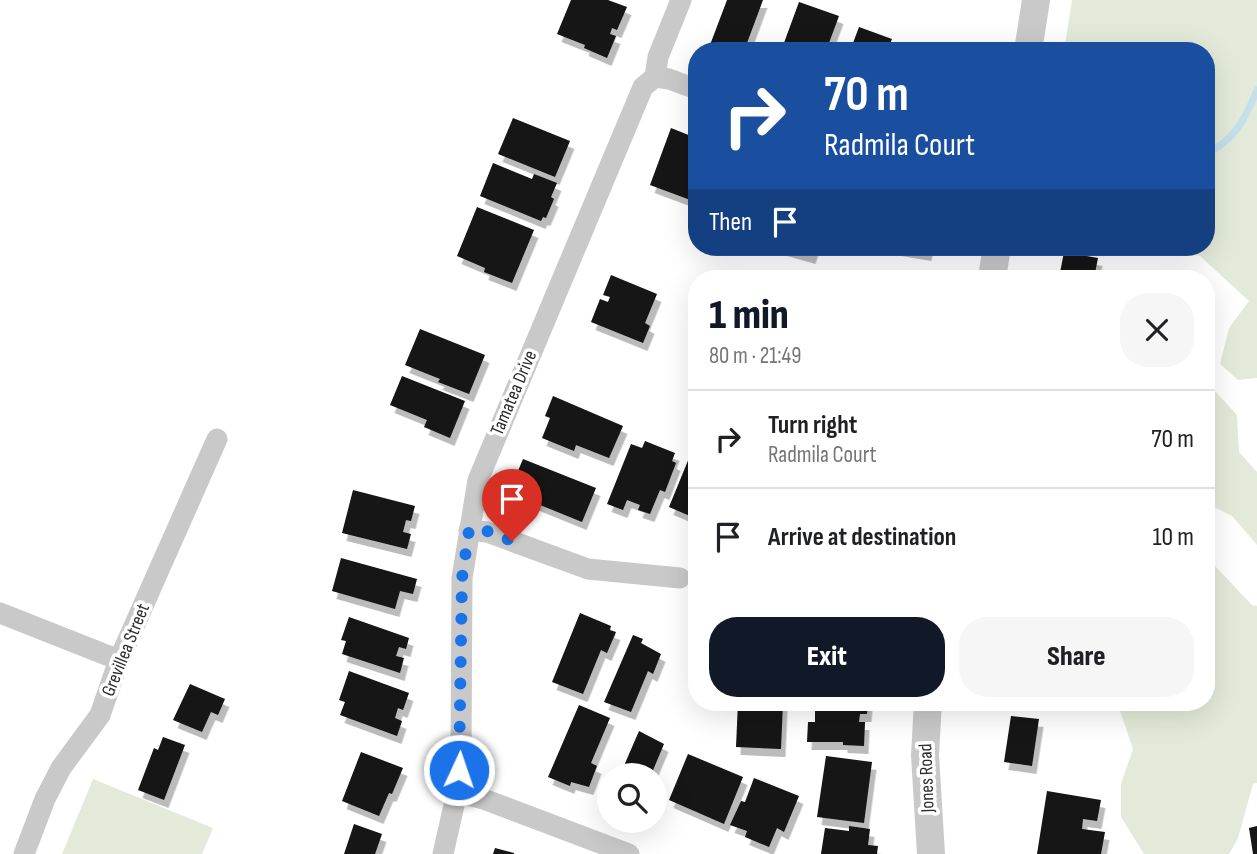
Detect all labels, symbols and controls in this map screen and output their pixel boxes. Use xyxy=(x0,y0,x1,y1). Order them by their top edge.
text: 70 m xyxy=(824,66,909,125)
icon: right xyxy=(709,70,800,161)
text: Radmila Court xyxy=(824,126,975,165)
icon: arrive xyxy=(766,203,804,241)
text: Then xyxy=(709,207,752,238)
text: 1 min xyxy=(709,290,789,341)
button: close xyxy=(1120,293,1194,367)
text: 80 m · 21:49 xyxy=(709,342,801,370)
street label: Tamatea Drive xyxy=(486,347,542,439)
text: Turn right xyxy=(768,410,857,441)
icon: right xyxy=(709,420,747,458)
text: 70 m xyxy=(1151,424,1194,455)
text: Radmila Court xyxy=(768,441,877,469)
pin xyxy=(482,469,542,541)
icon: arrive xyxy=(493,480,531,518)
icon: arrive xyxy=(709,518,747,556)
text: Arrive at destination xyxy=(768,522,956,553)
text: 10 m xyxy=(1152,522,1194,553)
street label: Grevillea Street xyxy=(97,600,155,700)
button: Exit xyxy=(709,617,945,697)
button: Share xyxy=(959,617,1194,697)
position arrow xyxy=(422,733,496,807)
street label: Jones Road xyxy=(914,743,940,814)
map controls xyxy=(597,763,667,833)
button: search xyxy=(597,763,667,833)

